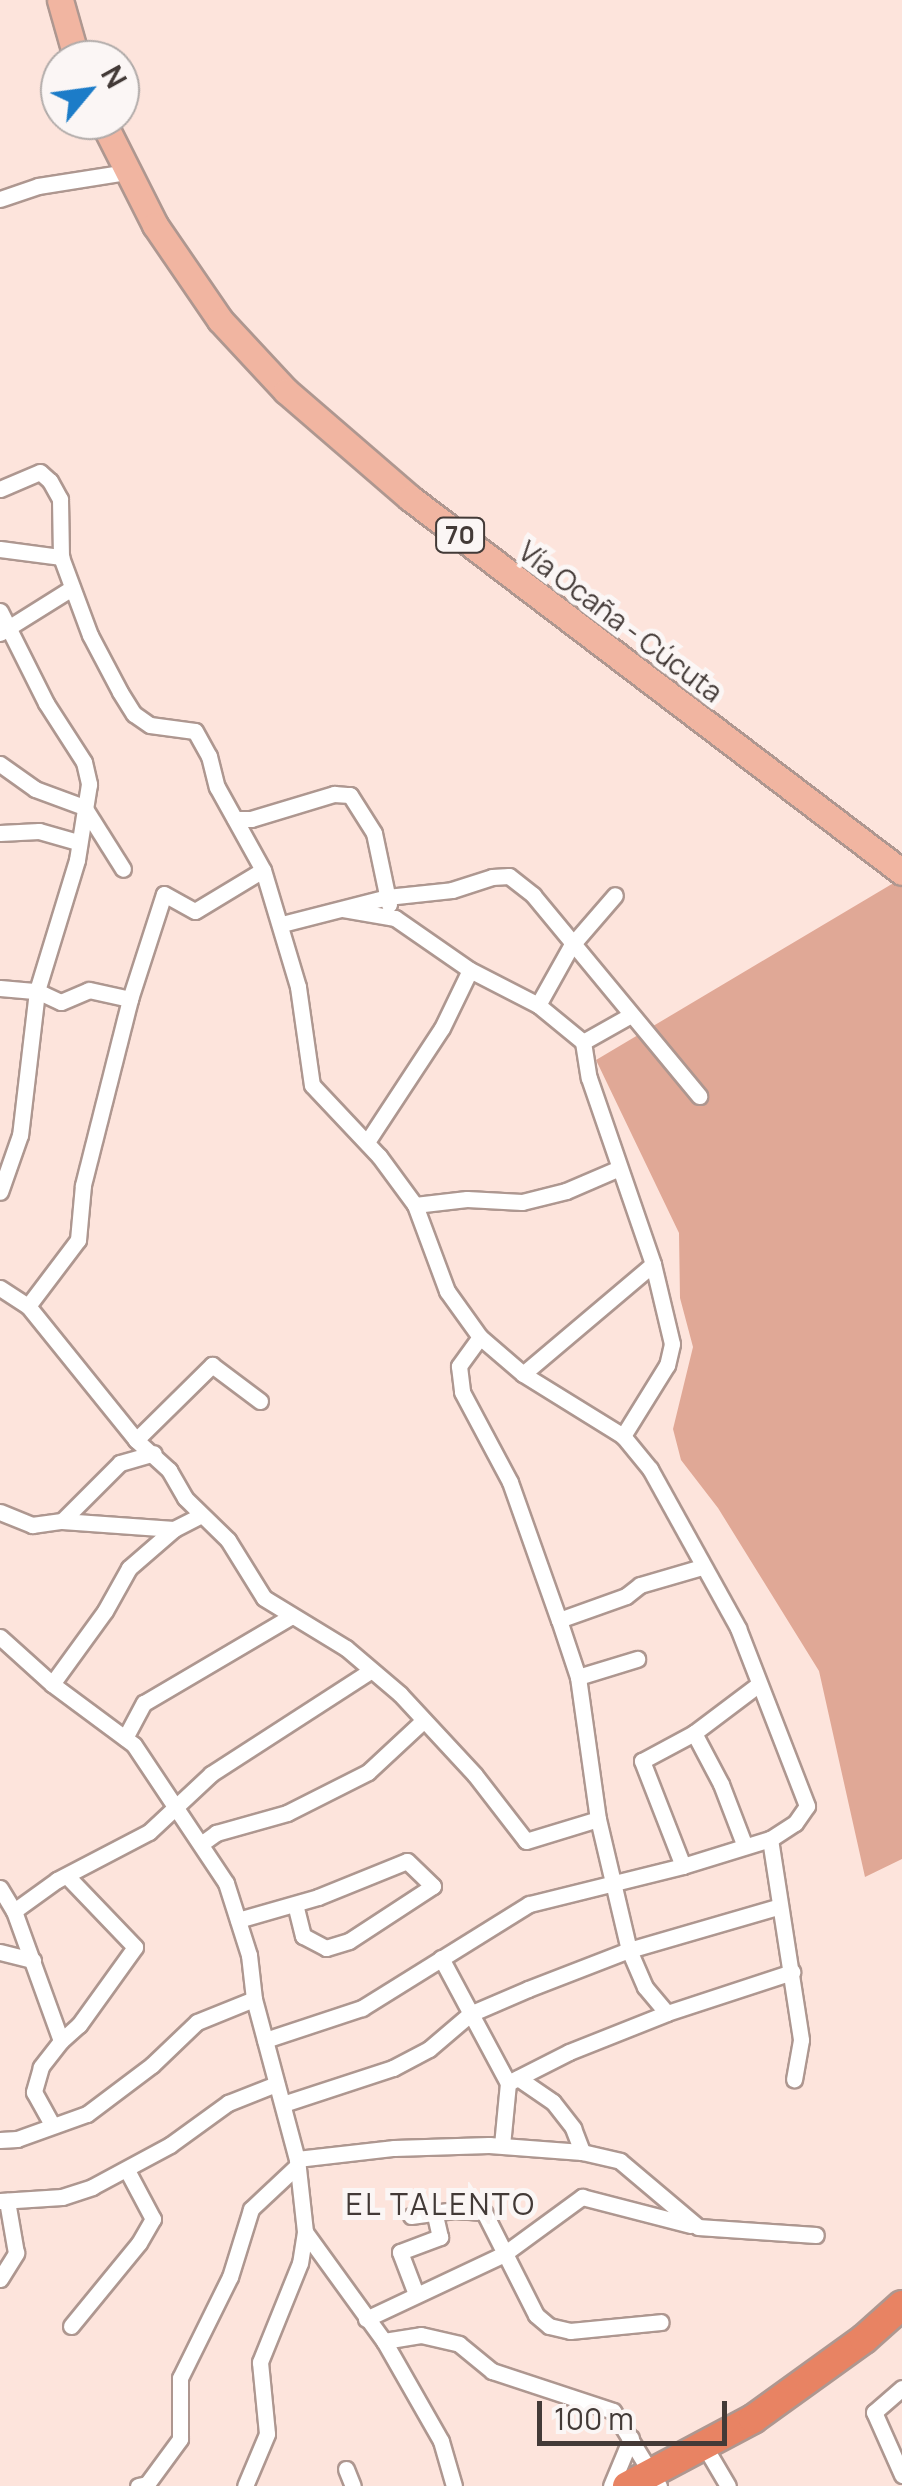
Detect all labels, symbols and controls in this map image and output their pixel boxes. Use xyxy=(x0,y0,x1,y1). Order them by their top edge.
north arrow xyxy=(40,40,140,140)
text: N xyxy=(93,58,136,94)
road number: 70 xyxy=(435,515,485,555)
street label: Vía Ocaña - Cúcuta xyxy=(513,534,729,708)
district label: EL TALENTO xyxy=(345,2186,537,2222)
scale bar xyxy=(542,2381,732,2443)
text: 100 m xyxy=(554,2398,634,2439)

